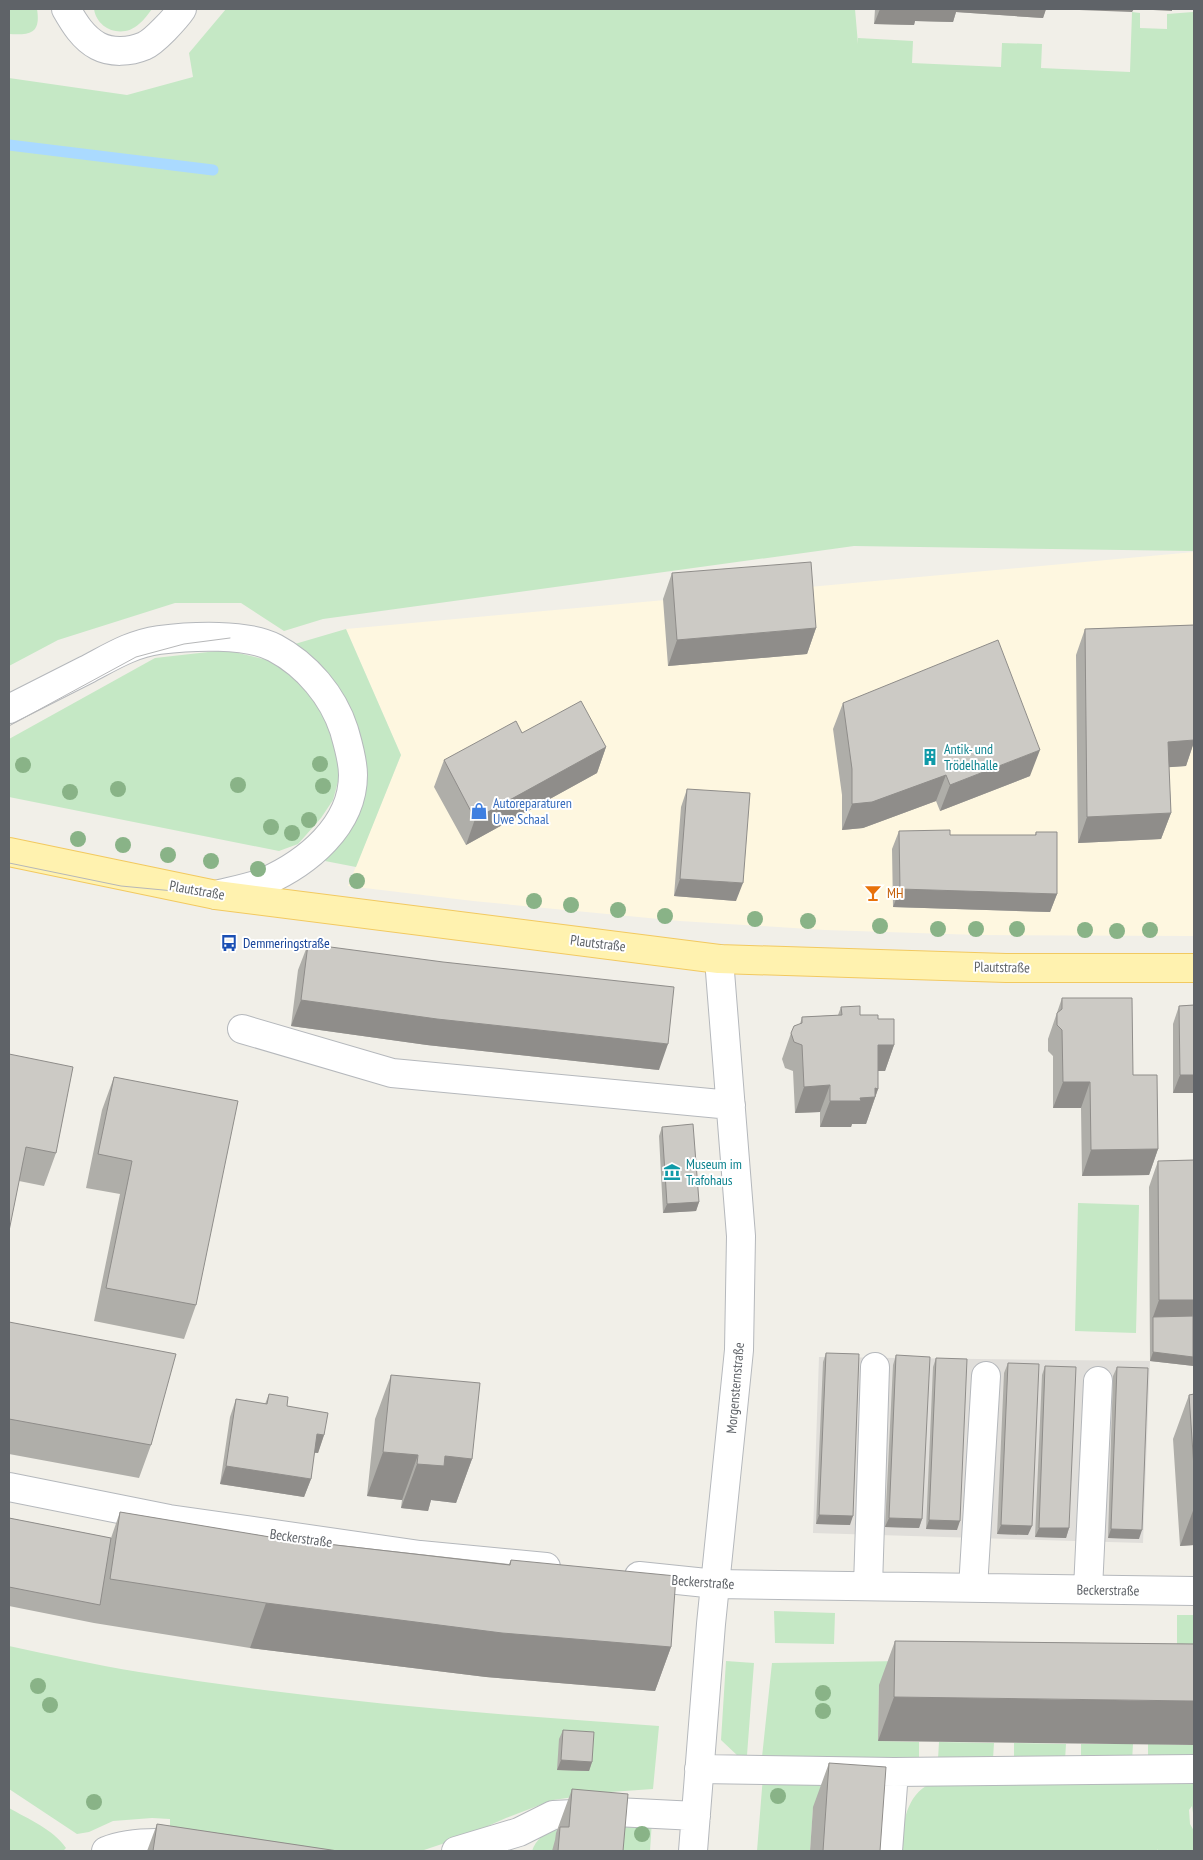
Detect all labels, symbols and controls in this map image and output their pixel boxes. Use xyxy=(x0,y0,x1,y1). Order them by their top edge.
place label: Antik- und Trödelhalle xyxy=(944,740,998,774)
building icon: Antik- und Trödelhalle xyxy=(920,747,940,767)
place label: Autoreparaturen Uwe Schaal xyxy=(493,794,572,828)
shop icon: Autoreparaturen Uwe Schaal xyxy=(469,801,489,821)
street label: Plautstraße xyxy=(168,876,226,904)
bar icon: MH xyxy=(863,883,883,903)
place label: MH xyxy=(887,884,903,902)
street label: Plautstraße xyxy=(569,931,627,955)
bus stop icon: Demmeringstraße xyxy=(219,933,239,953)
place label: Demmeringstraße xyxy=(243,934,330,952)
street label: Plautstraße xyxy=(974,958,1030,976)
place label: Museum im Trafohaus xyxy=(686,1155,742,1189)
museum icon: Museum im Trafohaus xyxy=(662,1162,682,1182)
street label: Morgensternstraße xyxy=(722,1341,748,1434)
street label: Beckerstraße xyxy=(269,1525,334,1551)
street label: Beckerstraße xyxy=(671,1571,735,1593)
street label: Beckerstraße xyxy=(1076,1580,1140,1600)

